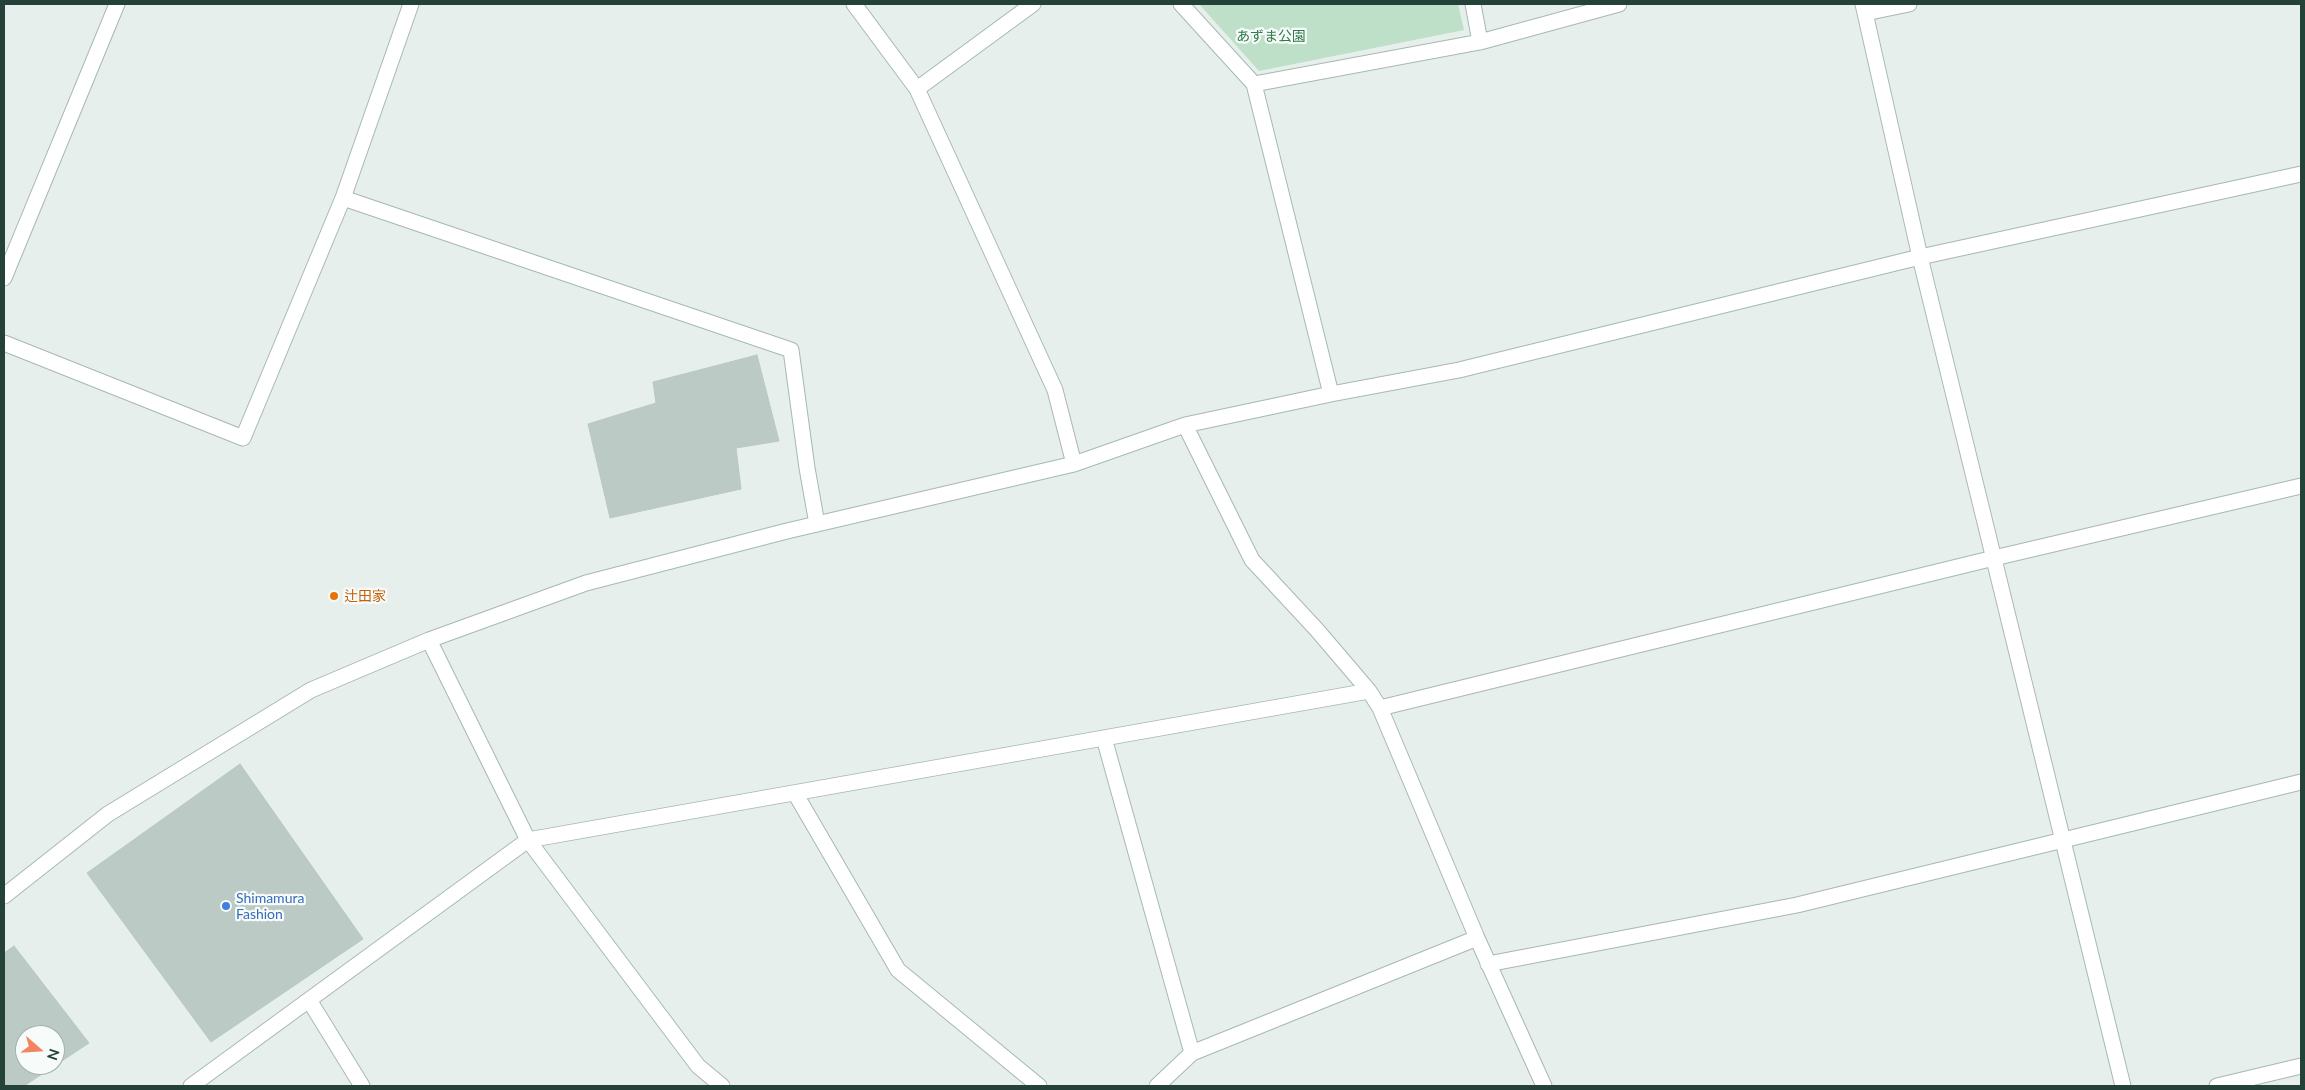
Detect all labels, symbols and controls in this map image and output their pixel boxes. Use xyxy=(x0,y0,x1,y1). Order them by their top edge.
park label: あずま公園 xyxy=(1236,28,1306,44)
place label: 辻田家 xyxy=(344,588,386,604)
marker: 辻田家 xyxy=(328,590,340,602)
place label: Shimamura Fashion xyxy=(236,890,304,922)
marker: Shimamura Fashion xyxy=(220,900,232,912)
north arrow xyxy=(15,1025,65,1075)
text: N xyxy=(44,1047,64,1063)

